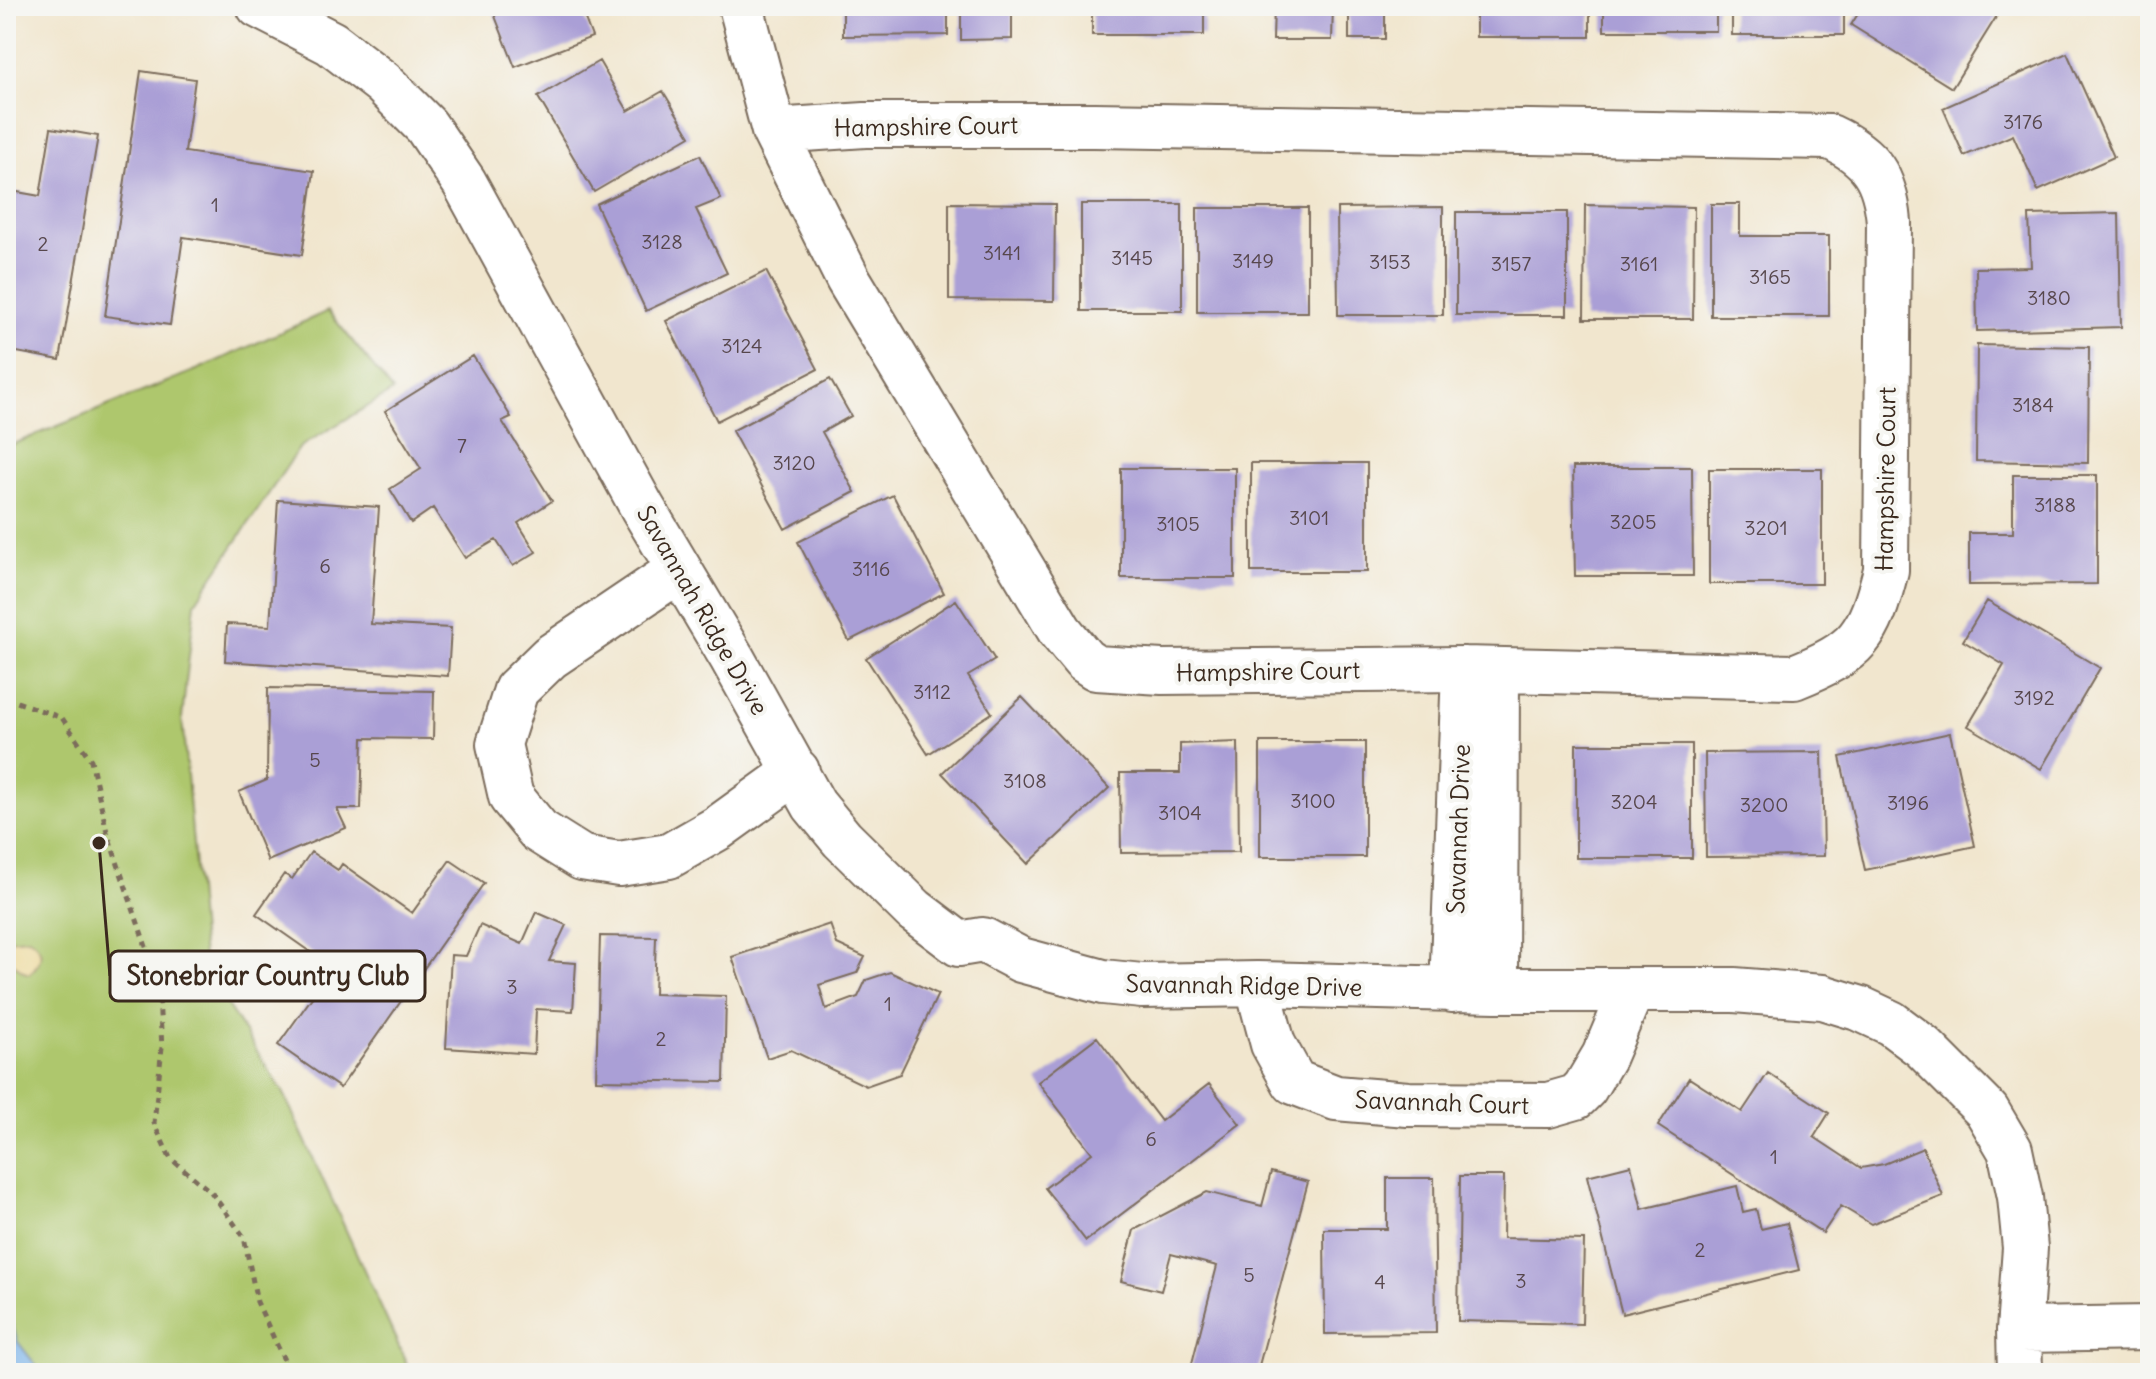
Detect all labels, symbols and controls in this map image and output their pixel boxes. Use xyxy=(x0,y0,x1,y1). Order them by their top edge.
street label: Hampshire Court xyxy=(834,109,1018,143)
house number: 3176 xyxy=(2003,109,2043,134)
house number: 1 xyxy=(211,192,219,217)
house number: 3128 xyxy=(641,229,683,254)
house number: 2 xyxy=(38,231,49,256)
house number: 3141 xyxy=(983,240,1021,265)
house number: 3145 xyxy=(1111,245,1153,270)
house number: 3149 xyxy=(1232,248,1274,273)
house number: 3153 xyxy=(1369,249,1411,274)
house number: 3157 xyxy=(1491,251,1531,276)
house number: 3161 xyxy=(1620,251,1658,276)
house number: 3165 xyxy=(1749,264,1791,289)
house number: 3180 xyxy=(2027,285,2071,310)
house number: 3124 xyxy=(721,333,763,358)
street label: Hampshire Court xyxy=(1868,387,1902,571)
house number: 3184 xyxy=(2012,392,2054,417)
house number: 7 xyxy=(457,433,467,458)
house number: 3120 xyxy=(772,450,816,475)
house number: 3188 xyxy=(2034,492,2076,517)
street label: Savannah Ridge Drive xyxy=(631,500,775,720)
house number: 3101 xyxy=(1289,505,1329,530)
house number: 3205 xyxy=(1610,509,1656,534)
house number: 3105 xyxy=(1156,511,1200,536)
house number: 3201 xyxy=(1744,515,1788,540)
house number: 6 xyxy=(319,553,331,578)
house number: 3116 xyxy=(852,556,890,581)
street label: Hampshire Court xyxy=(1176,654,1360,688)
house number: 3112 xyxy=(913,679,951,704)
house number: 3192 xyxy=(2013,685,2055,710)
street label: Savannah Drive xyxy=(1440,743,1476,915)
house number: 5 xyxy=(309,747,321,772)
house number: 3108 xyxy=(1003,768,1047,793)
house number: 3100 xyxy=(1290,788,1336,813)
house number: 3204 xyxy=(1610,789,1658,814)
house number: 3196 xyxy=(1887,790,1929,815)
house number: 3200 xyxy=(1740,792,1788,817)
house number: 3104 xyxy=(1158,800,1202,825)
callout: Stonebriar Country Club xyxy=(110,951,425,1001)
text: Stonebriar Country Club xyxy=(126,959,410,992)
street label: Savannah Ridge Drive xyxy=(1125,968,1363,1002)
house number: 3 xyxy=(506,974,518,999)
house number: 1 xyxy=(884,991,892,1016)
house number: 2 xyxy=(656,1026,667,1051)
street label: Savannah Court xyxy=(1354,1084,1530,1120)
house number: 6 xyxy=(1145,1126,1157,1151)
house number: 1 xyxy=(1770,1144,1778,1169)
house number: 2 xyxy=(1695,1237,1706,1262)
house number: 5 xyxy=(1243,1262,1255,1287)
house number: 3 xyxy=(1515,1268,1527,1293)
house number: 4 xyxy=(1374,1269,1386,1294)

